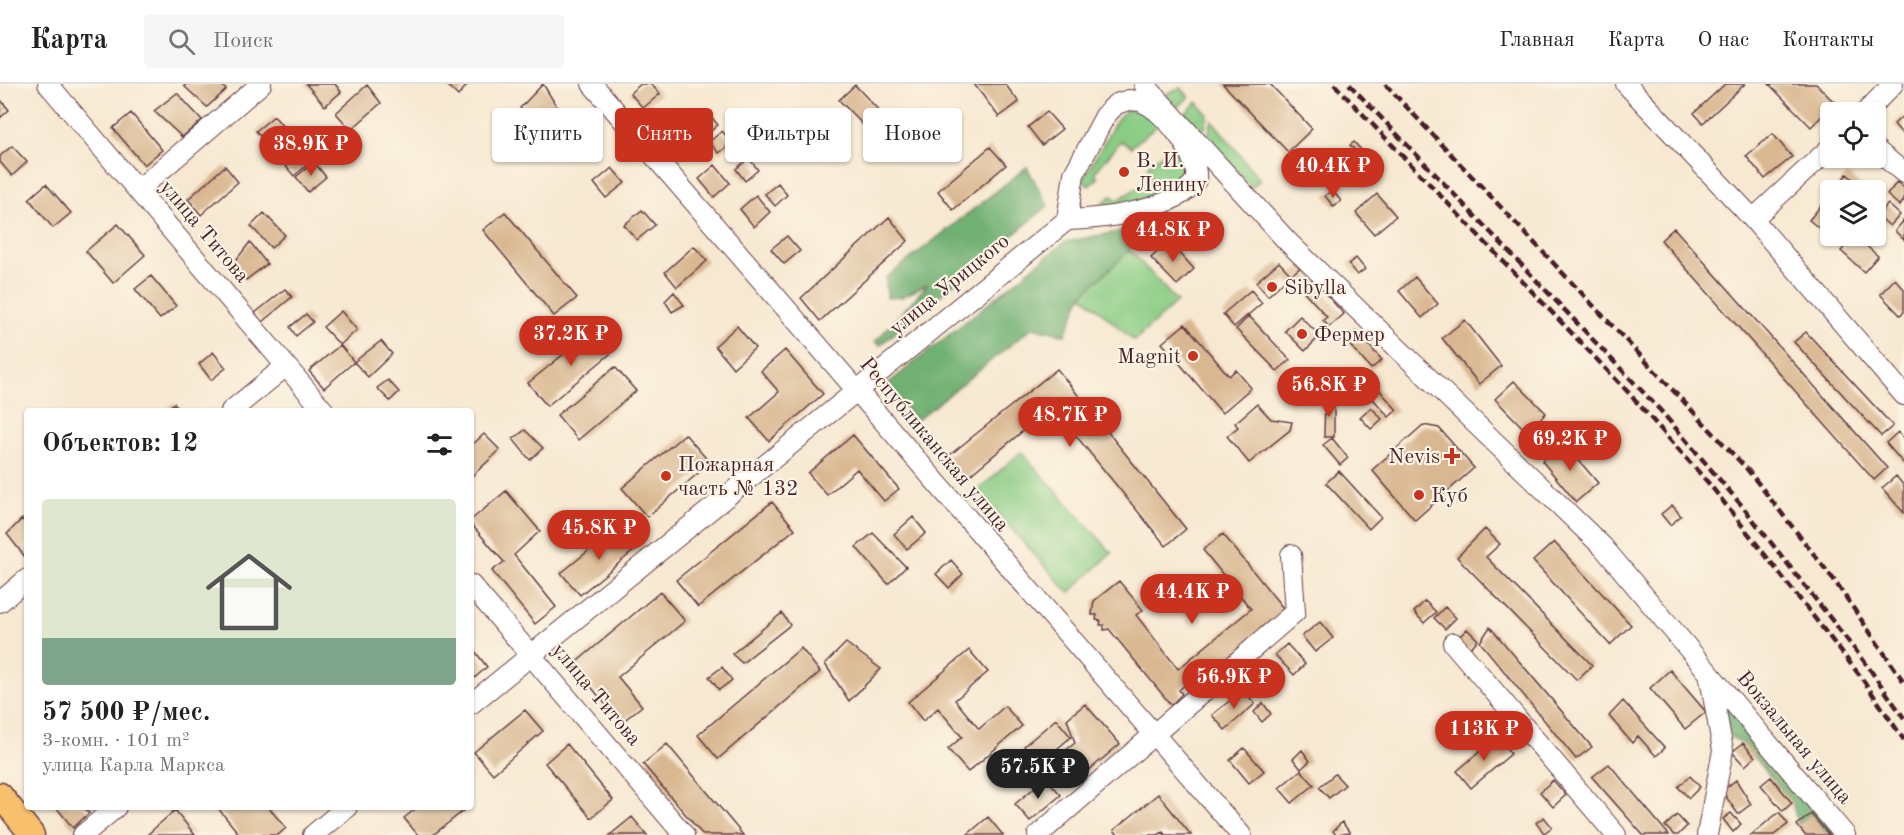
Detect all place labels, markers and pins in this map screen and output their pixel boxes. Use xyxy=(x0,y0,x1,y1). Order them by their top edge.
pin: 38.9K ₽ xyxy=(256,126,366,177)
pin: 40.4K ₽ xyxy=(1278,148,1388,199)
place label: В. И. Ленину xyxy=(1136,151,1207,196)
marker: В. И. Ленину xyxy=(1117,165,1131,179)
pin: 44.8K ₽ xyxy=(1118,212,1228,263)
place label: Sibylla xyxy=(1284,278,1346,299)
marker: Sibylla xyxy=(1265,280,1279,294)
pin: 37.2K ₽ xyxy=(516,316,626,367)
place label: Фермер xyxy=(1314,325,1385,346)
marker: Фермер xyxy=(1295,327,1309,341)
place label: Magnit xyxy=(1117,347,1181,368)
marker: Magnit xyxy=(1186,349,1200,363)
pin: 56.8K ₽ xyxy=(1274,367,1384,418)
pin: 48.7K ₽ xyxy=(1015,397,1125,448)
pin: 69.2K ₽ xyxy=(1515,421,1625,472)
place label: Nevis xyxy=(1388,447,1440,468)
marker: Nevis xyxy=(1445,449,1459,463)
place label: Пожарная часть № 132 xyxy=(678,455,798,500)
marker: Пожарная часть № 132 xyxy=(659,469,673,483)
place label: Куб xyxy=(1431,486,1468,507)
marker: Куб xyxy=(1412,488,1426,502)
pin: 45.8K ₽ xyxy=(544,510,654,561)
pin: 44.4K ₽ xyxy=(1137,574,1247,625)
pin: 56.9K ₽ xyxy=(1179,659,1289,710)
pin: 113K ₽ xyxy=(1435,711,1533,762)
pin: 57.5K ₽ xyxy=(983,749,1093,800)

